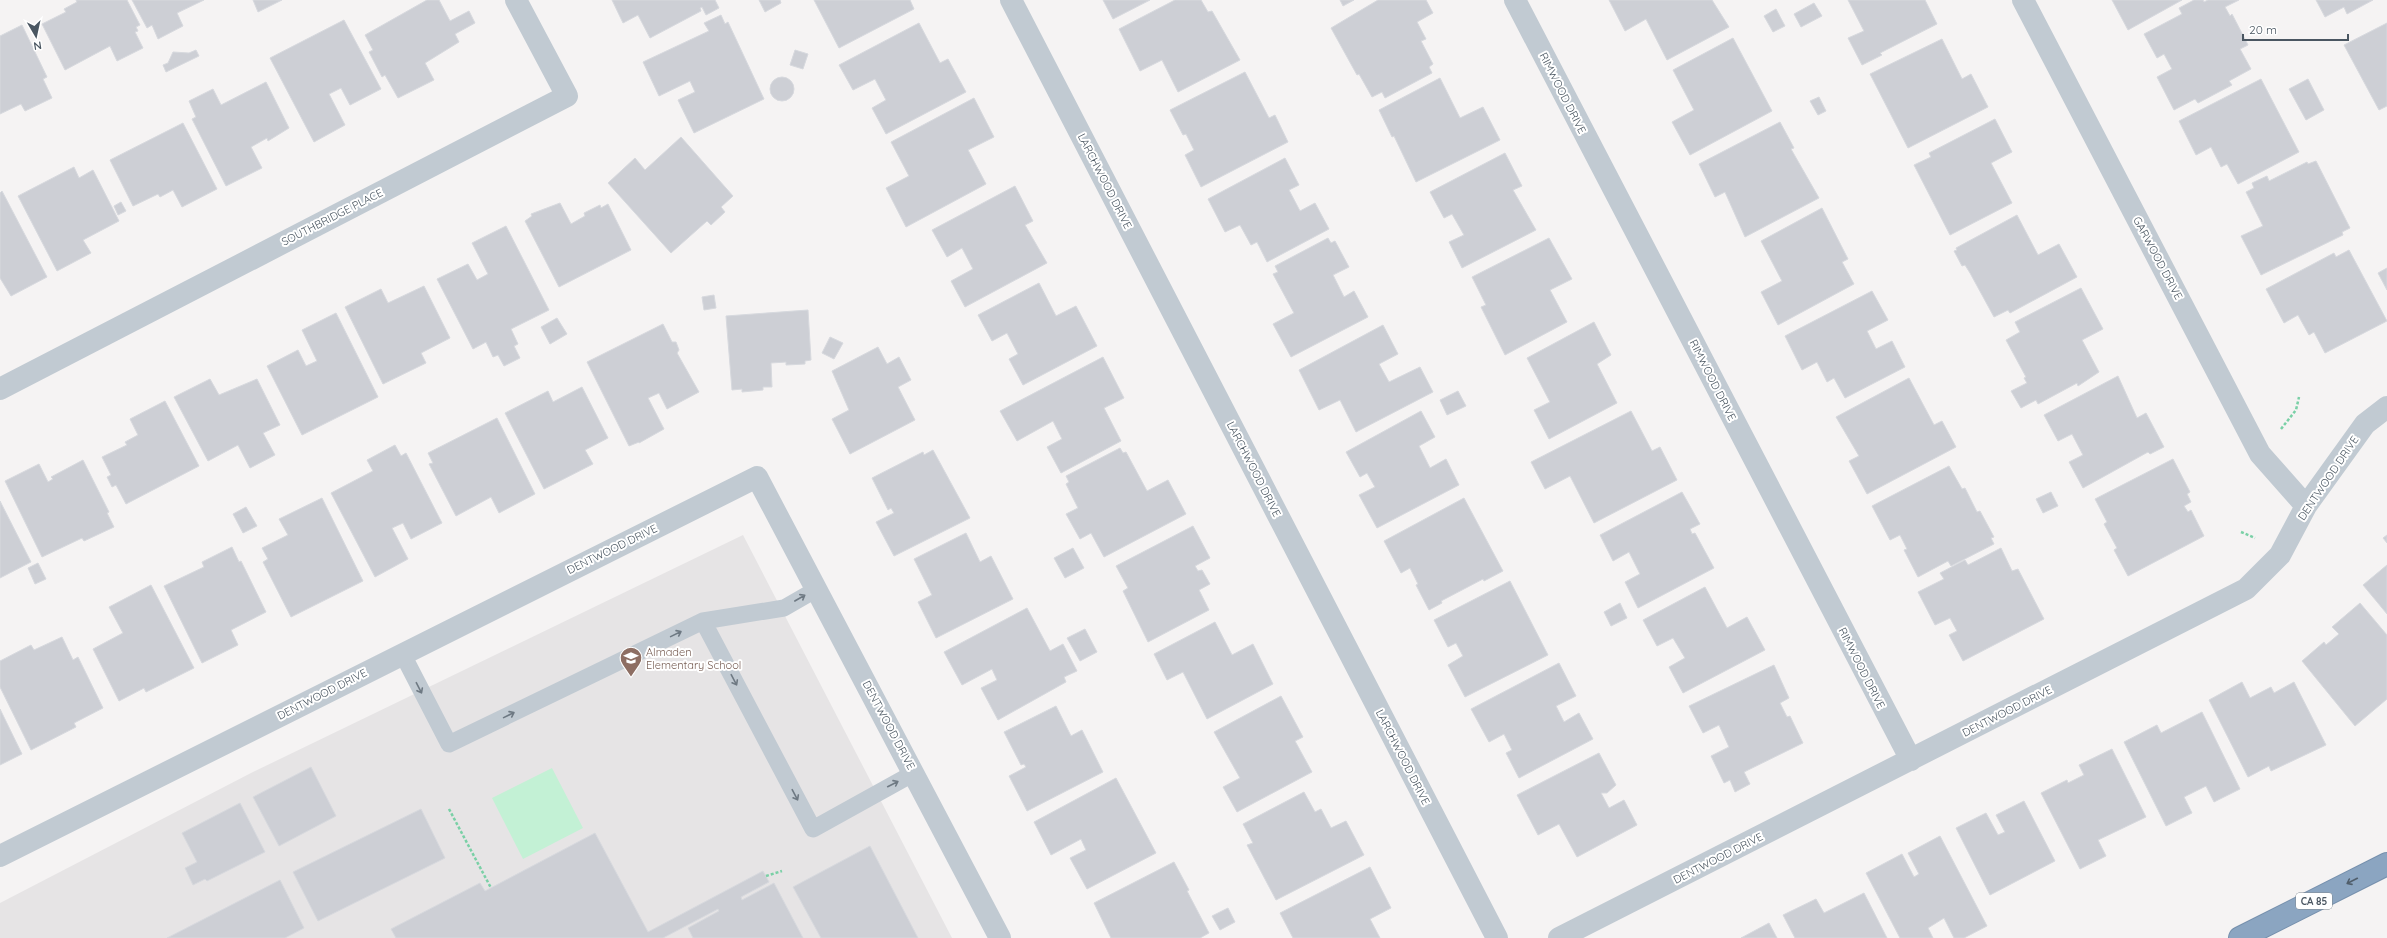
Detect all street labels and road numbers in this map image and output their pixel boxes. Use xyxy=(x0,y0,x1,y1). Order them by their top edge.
street label: RIMWOOD DRIVE xyxy=(1537,50,1589,136)
street label: LARCHWOOD DRIVE xyxy=(1075,131,1135,231)
street label: SOUTHBRIDGE PLACE xyxy=(279,185,385,249)
street label: GARWOOD DRIVE xyxy=(2130,214,2186,302)
street label: RIMWOOD DRIVE xyxy=(1687,337,1739,423)
street label: LARCHWOOD DRIVE xyxy=(1224,419,1284,519)
street label: DENTWOOD DRIVE xyxy=(2295,433,2361,523)
street label: DENTWOOD DRIVE xyxy=(565,521,659,577)
street label: RIMWOOD DRIVE xyxy=(1836,625,1888,711)
street label: DENTWOOD DRIVE xyxy=(275,665,369,723)
street label: DENTWOOD DRIVE xyxy=(860,678,918,772)
street label: DENTWOOD DRIVE xyxy=(1960,682,2054,740)
street label: LARCHWOOD DRIVE xyxy=(1373,707,1433,807)
street label: DENTWOOD DRIVE xyxy=(1671,829,1765,887)
road number: CA 85 xyxy=(2296,893,2332,909)

